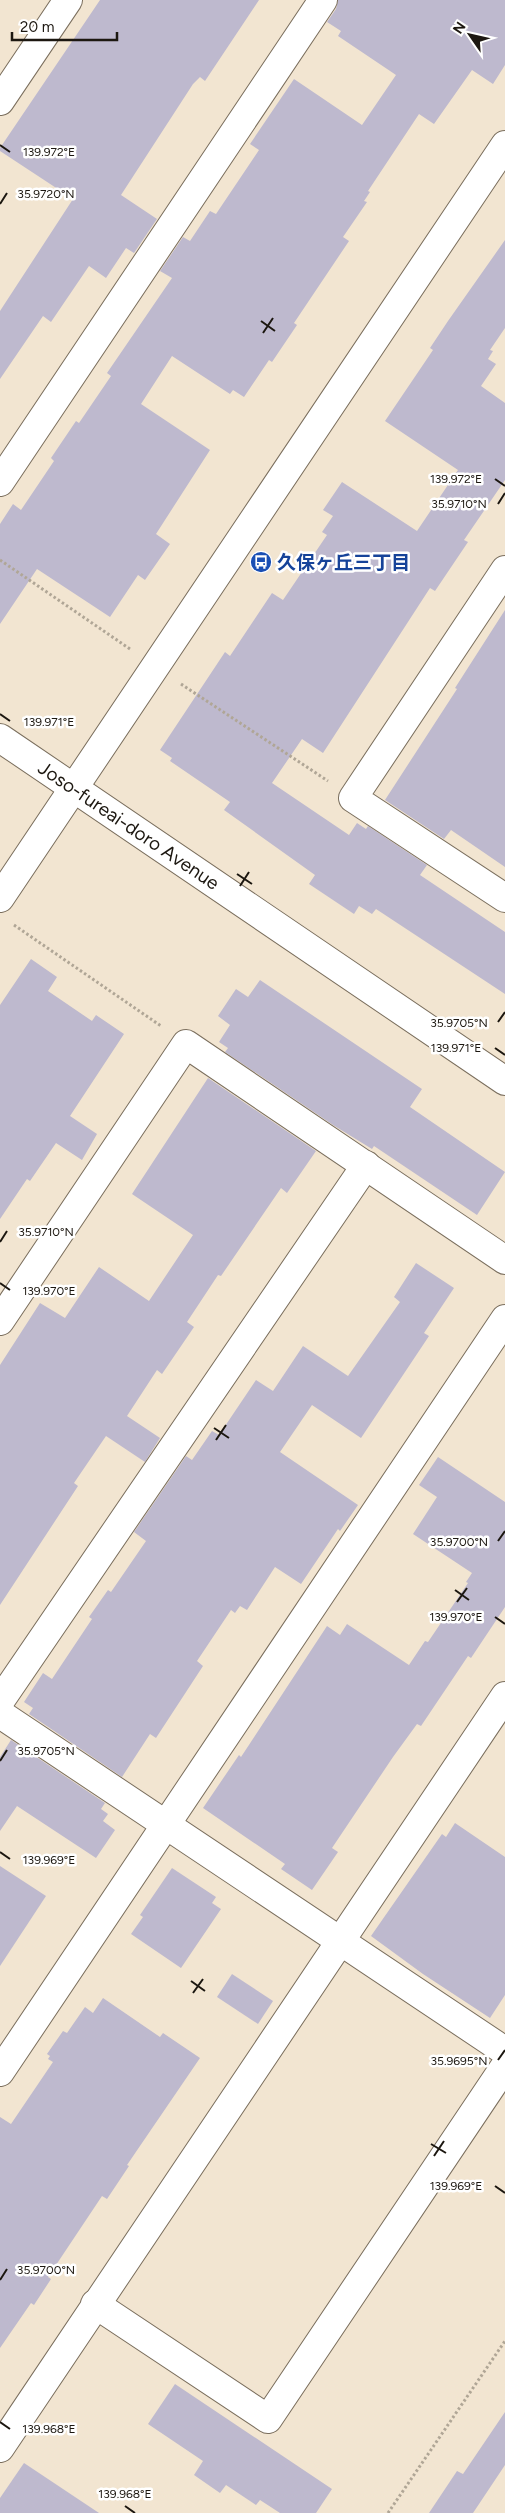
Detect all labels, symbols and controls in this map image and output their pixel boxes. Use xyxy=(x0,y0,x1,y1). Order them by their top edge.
scale bar xyxy=(12,10,118,42)
north arrow xyxy=(445,10,495,60)
text: 20 m xyxy=(20,18,54,36)
text: N xyxy=(450,19,470,37)
text: 139.972°E xyxy=(23,145,75,159)
text: 35.9720°N xyxy=(17,187,75,201)
text: 139.972°E xyxy=(430,472,482,486)
text: 35.9710°N xyxy=(431,497,487,511)
bus stop icon: 久保ヶ丘三丁目 xyxy=(249,550,273,574)
place label: 久保ヶ丘三丁目 xyxy=(277,551,410,574)
text: 139.971°E xyxy=(24,715,74,729)
street label: Joso-fureai-doro Avenue xyxy=(34,756,224,895)
text: 35.9705°N xyxy=(430,1016,488,1030)
text: 139.971°E xyxy=(431,1041,481,1055)
text: 35.9710°N xyxy=(18,1225,74,1239)
text: 139.970°E xyxy=(22,1284,76,1298)
text: 35.9700°N xyxy=(430,1535,488,1549)
text: 139.970°E xyxy=(429,1610,483,1624)
text: 35.9705°N xyxy=(17,1744,75,1758)
text: 139.969°E xyxy=(23,1853,75,1867)
text: 35.9695°N xyxy=(431,2054,487,2068)
text: 139.969°E xyxy=(430,2179,482,2193)
text: 35.9700°N xyxy=(17,2263,75,2277)
text: 139.968°E xyxy=(22,2422,76,2436)
text: 139.968°E xyxy=(98,2487,152,2501)

